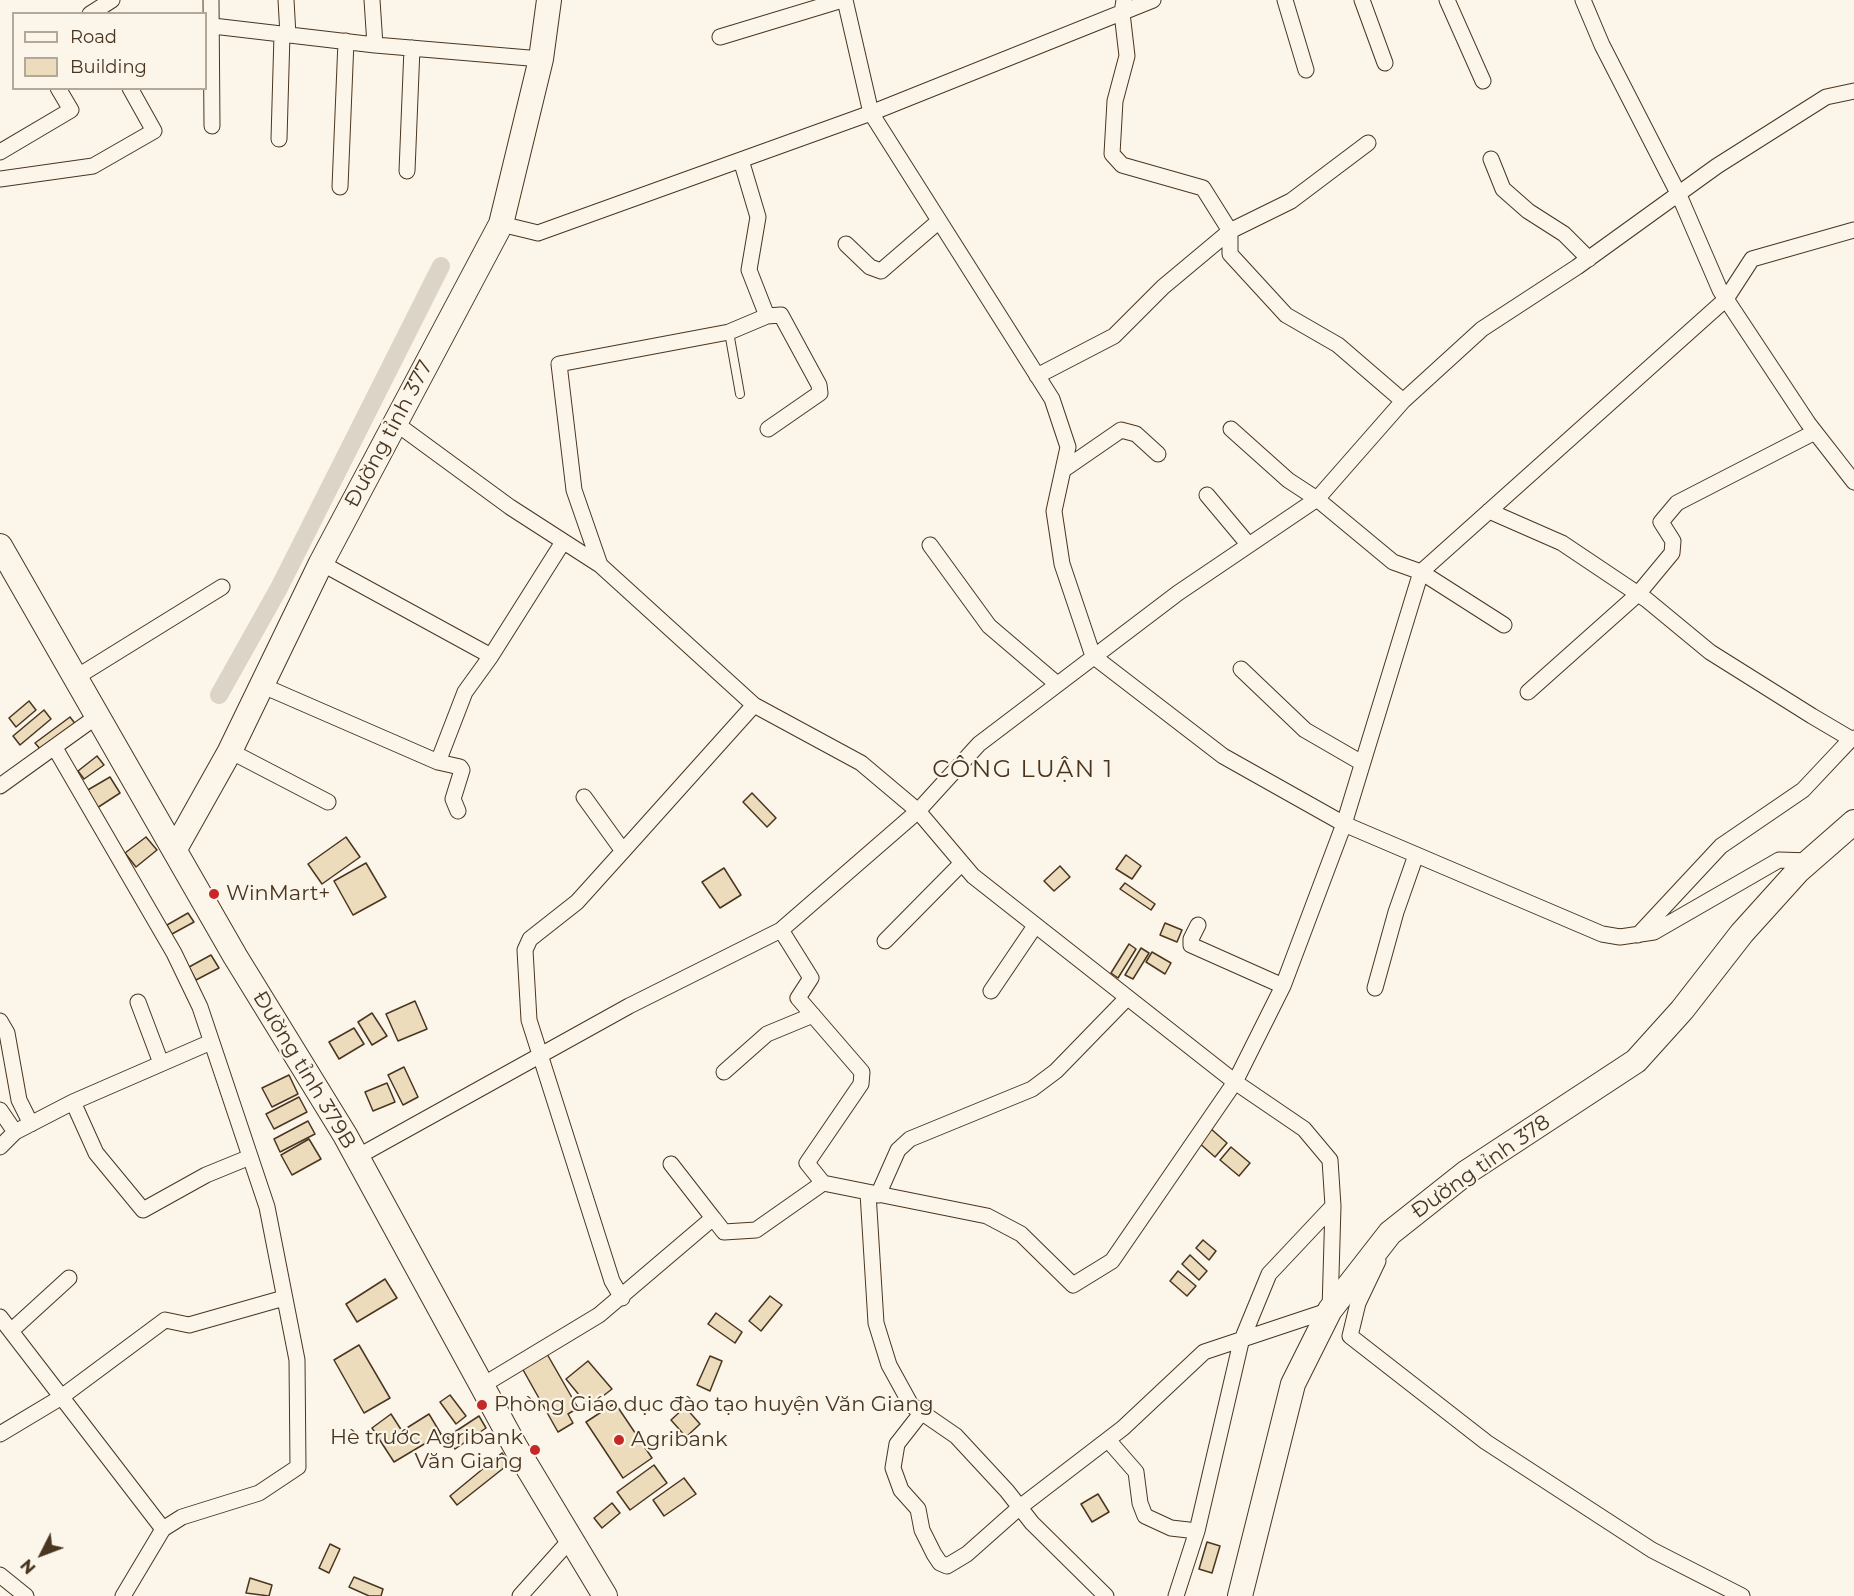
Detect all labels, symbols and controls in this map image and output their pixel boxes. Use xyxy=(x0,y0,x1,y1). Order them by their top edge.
legend xyxy=(12,12,207,90)
text: Road xyxy=(70,26,117,48)
text: Building xyxy=(70,56,147,78)
street label: Đường tỉnh 377 xyxy=(340,356,438,512)
district label: CÔNG LUẬN 1 xyxy=(932,756,1114,784)
place label: WinMart+ xyxy=(226,881,330,907)
marker: WinMart+ xyxy=(207,887,221,901)
street label: Đường tỉnh 379B xyxy=(247,987,361,1153)
street label: Đường tỉnh 378 xyxy=(1407,1110,1555,1224)
place label: Phòng Giáo dục đào tạo huyện Văn Giang xyxy=(494,1392,934,1418)
marker: Phòng Giáo dục đào tạo huyện Văn Giang xyxy=(475,1398,489,1412)
place label: Hè trước Agribank Văn Giang xyxy=(330,1425,523,1475)
place label: Agribank xyxy=(631,1427,728,1453)
marker: Agribank xyxy=(612,1433,626,1447)
marker: Hè trước Agribank Văn Giang xyxy=(528,1443,542,1457)
north arrow xyxy=(12,1524,72,1584)
text: N xyxy=(17,1555,40,1578)

